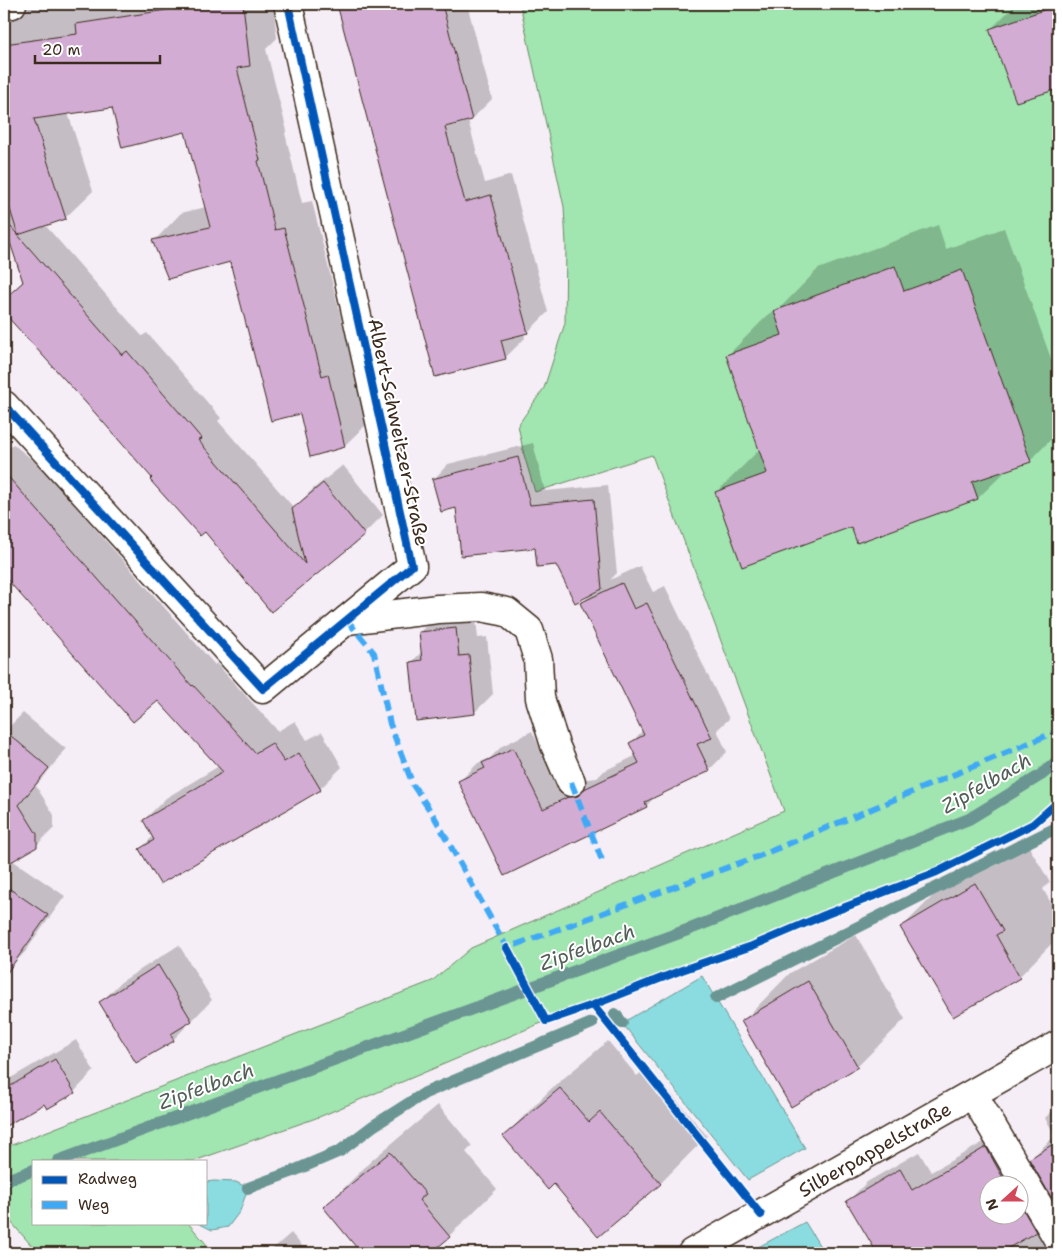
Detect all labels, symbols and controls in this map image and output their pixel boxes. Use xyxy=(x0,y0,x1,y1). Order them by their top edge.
scale bar xyxy=(35,32,160,64)
text: 20 m xyxy=(42,40,81,60)
street label: Albert-Schweitzer-Straße xyxy=(362,316,435,548)
water label: Zipfelbach xyxy=(936,747,1036,819)
water label: Zipfelbach xyxy=(535,918,639,976)
water label: Zipfelbach xyxy=(154,1057,258,1115)
street label: Silberpappelstraße xyxy=(794,1096,956,1203)
legend xyxy=(32,1160,208,1224)
text: Radweg xyxy=(78,1169,137,1189)
north arrow xyxy=(980,1174,1030,1224)
text: Weg xyxy=(78,1195,109,1215)
text: N xyxy=(981,1196,1002,1213)

